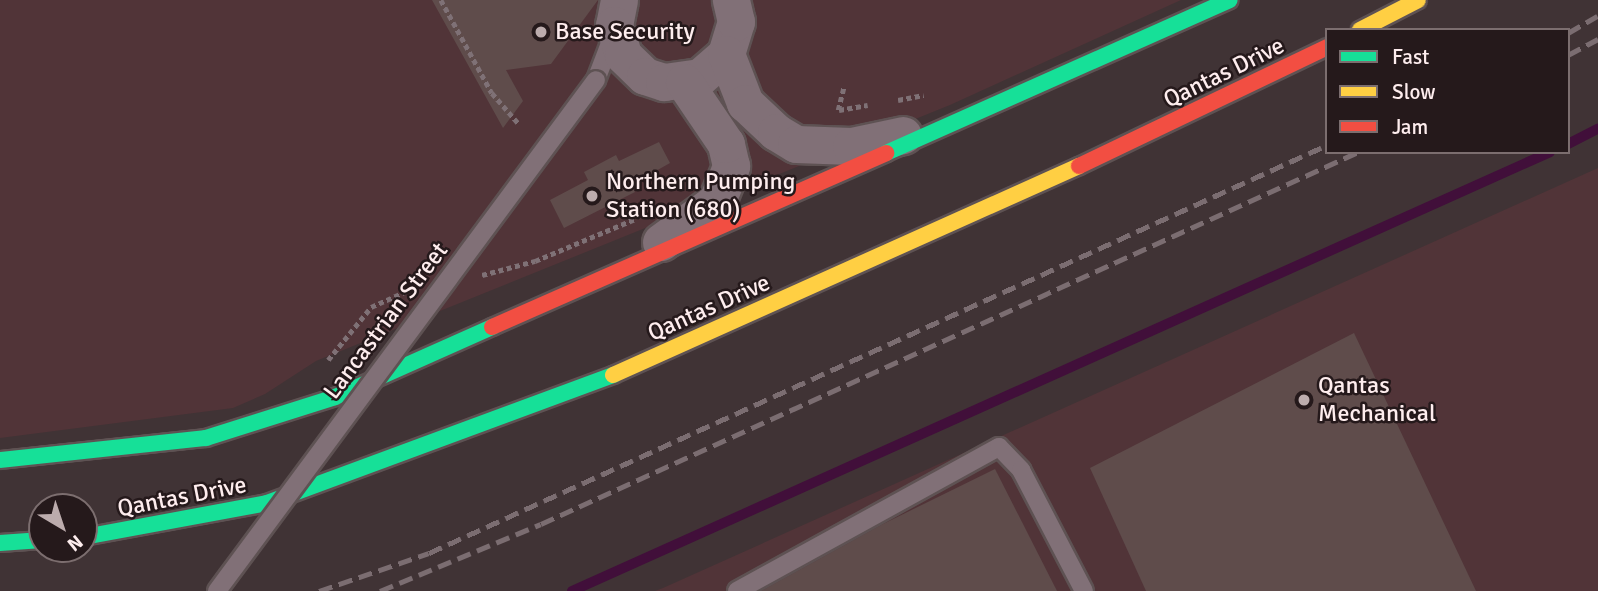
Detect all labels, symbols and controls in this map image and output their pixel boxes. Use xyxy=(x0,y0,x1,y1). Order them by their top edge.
place label: Base Security xyxy=(555,18,695,46)
marker: Base Security xyxy=(533,24,549,40)
legend xyxy=(1325,28,1570,154)
street label: Qantas Drive xyxy=(1159,31,1289,115)
text: Fast xyxy=(1392,44,1429,70)
text: Slow xyxy=(1392,79,1436,105)
text: Jam xyxy=(1392,114,1428,140)
place label: Northern Pumping Station (680) xyxy=(606,168,795,224)
marker: Northern Pumping Station (680) xyxy=(584,188,600,204)
street label: Lancastrian Street xyxy=(318,237,454,405)
street label: Qantas Drive xyxy=(643,268,775,348)
place label: Qantas Mechanical xyxy=(1318,372,1436,428)
marker: Qantas Mechanical xyxy=(1296,392,1312,408)
street label: Qantas Drive xyxy=(115,470,249,524)
north arrow xyxy=(28,493,98,563)
text: N xyxy=(62,529,88,556)

